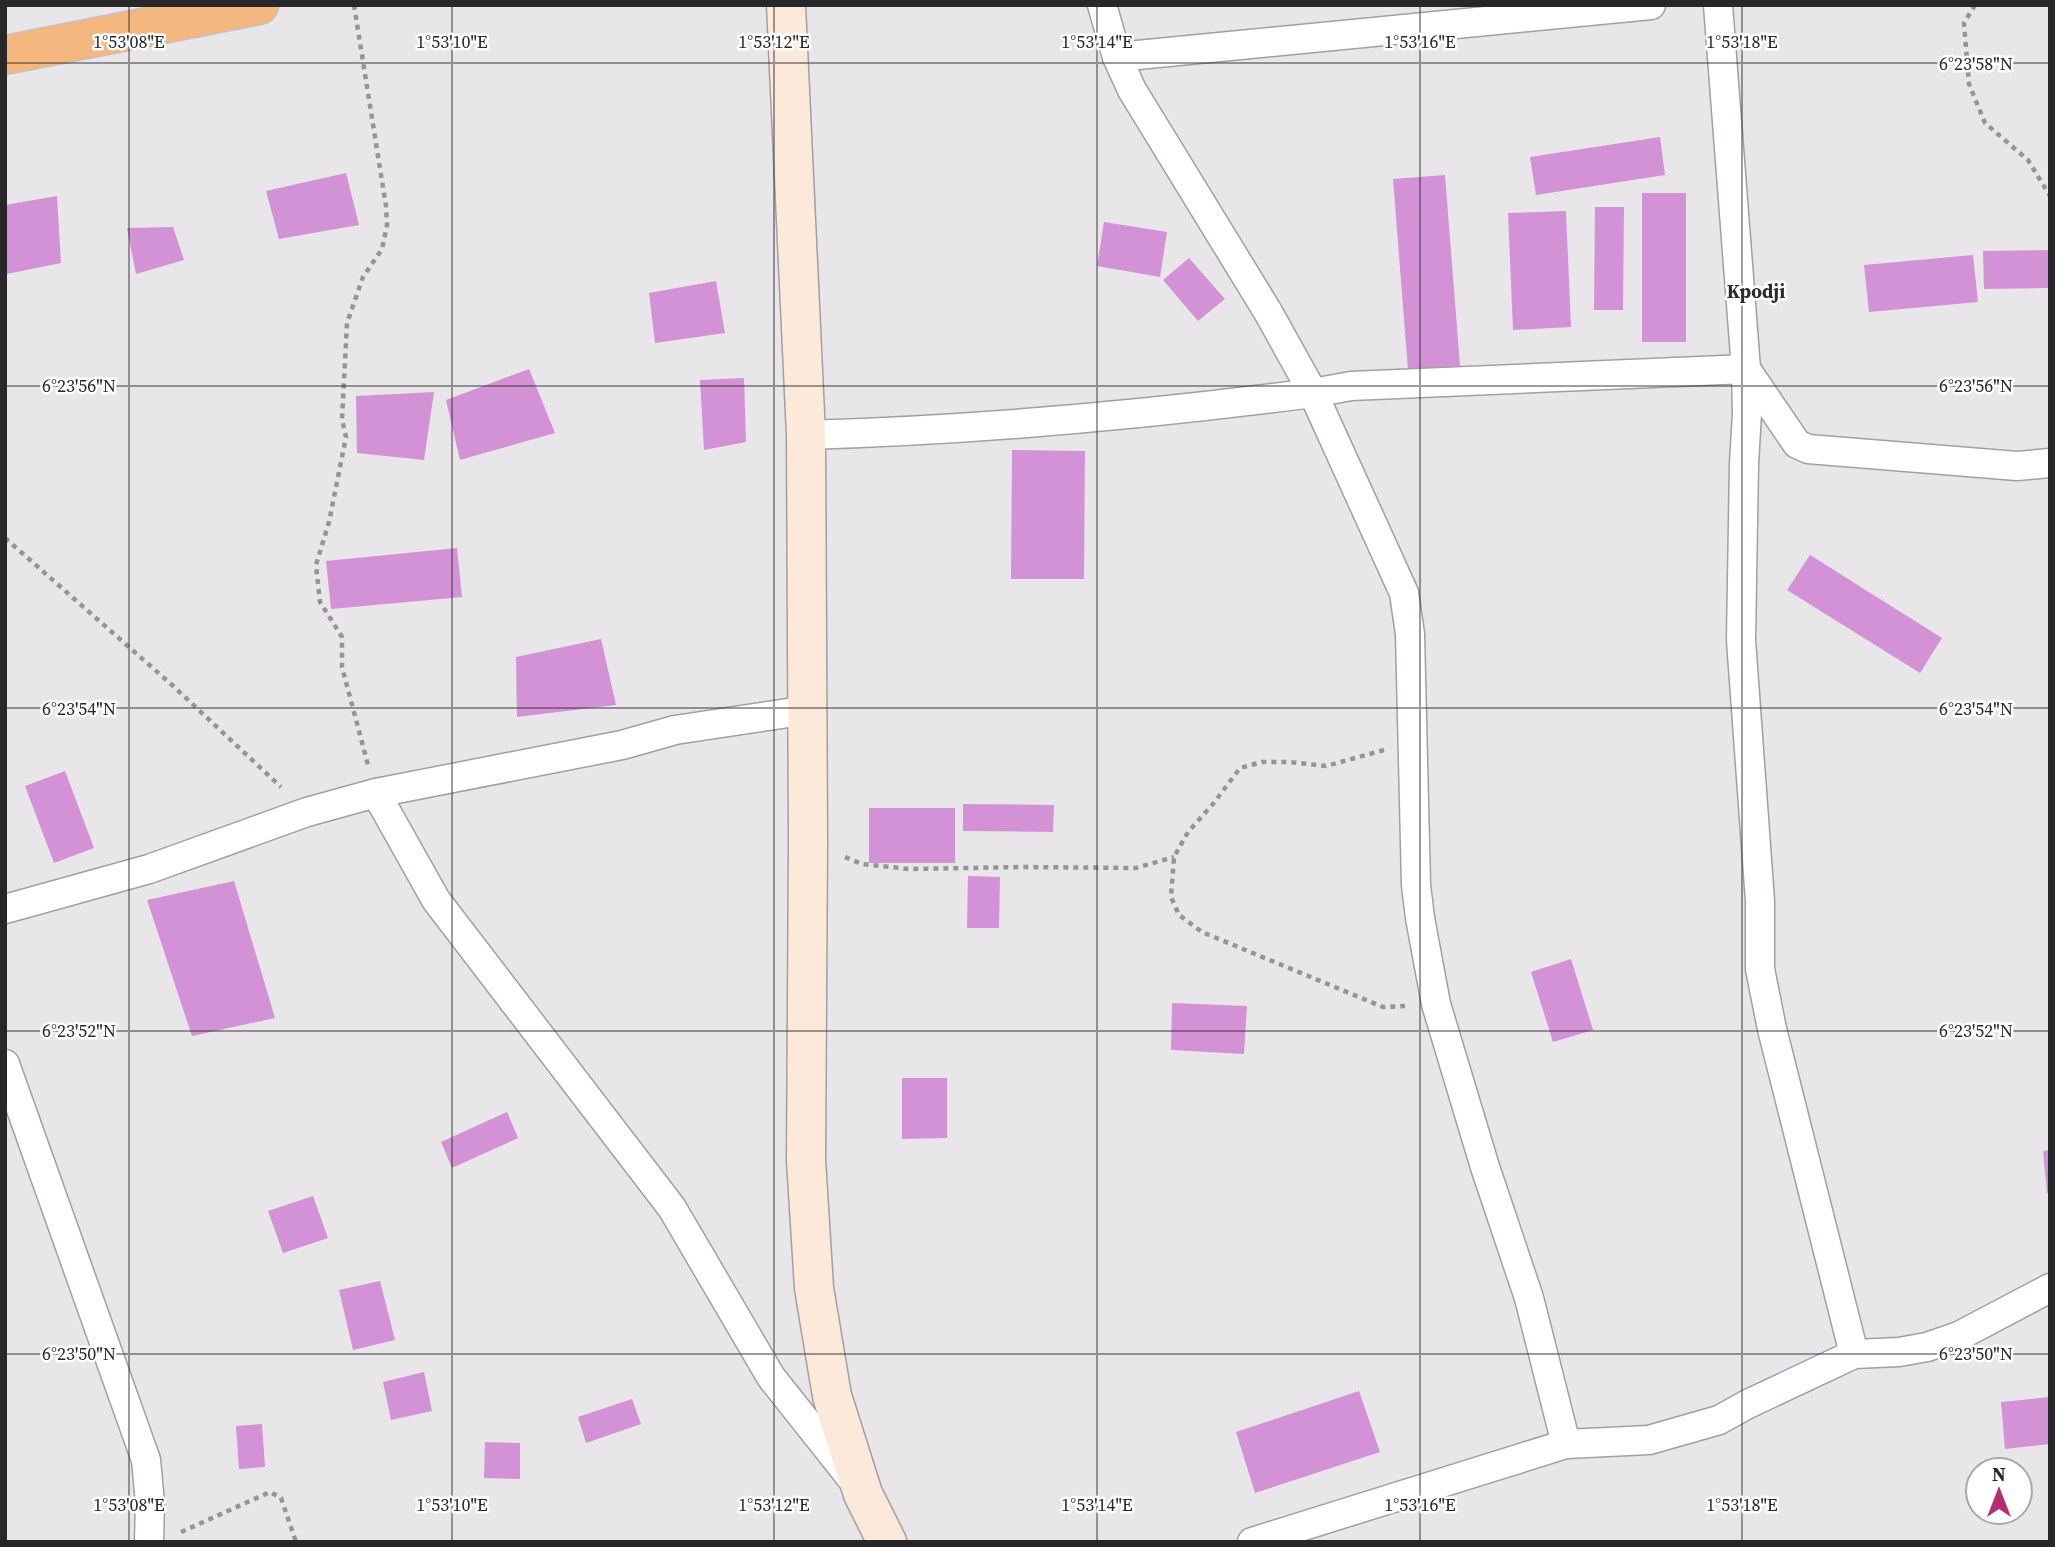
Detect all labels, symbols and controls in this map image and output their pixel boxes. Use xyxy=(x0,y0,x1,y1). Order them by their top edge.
text: 1°53'08"E xyxy=(93,29,165,54)
text: 1°53'10"E xyxy=(416,29,488,54)
text: 1°53'12"E xyxy=(738,29,810,54)
text: 1°53'14"E xyxy=(1061,29,1133,54)
text: 1°53'16"E xyxy=(1384,29,1456,54)
text: 1°53'18"E xyxy=(1706,29,1778,54)
text: 6°23'58"N xyxy=(1939,51,2013,76)
district label: Kpodji xyxy=(1727,278,1785,304)
text: 6°23'56"N xyxy=(42,373,116,398)
text: 6°23'56"N xyxy=(1939,373,2013,398)
text: 6°23'54"N xyxy=(42,696,116,721)
text: 6°23'54"N xyxy=(1939,696,2013,721)
text: 6°23'52"N xyxy=(42,1018,116,1043)
text: 6°23'52"N xyxy=(1939,1018,2013,1043)
text: 6°23'50"N xyxy=(42,1341,116,1366)
text: 6°23'50"N xyxy=(1939,1341,2013,1366)
north arrow xyxy=(1964,1456,2034,1526)
text: N xyxy=(1992,1461,2006,1487)
text: 1°53'08"E xyxy=(93,1492,165,1517)
text: 1°53'10"E xyxy=(416,1492,488,1517)
text: 1°53'12"E xyxy=(738,1492,810,1517)
text: 1°53'14"E xyxy=(1061,1492,1133,1517)
text: 1°53'16"E xyxy=(1384,1492,1456,1517)
text: 1°53'18"E xyxy=(1706,1492,1778,1517)

